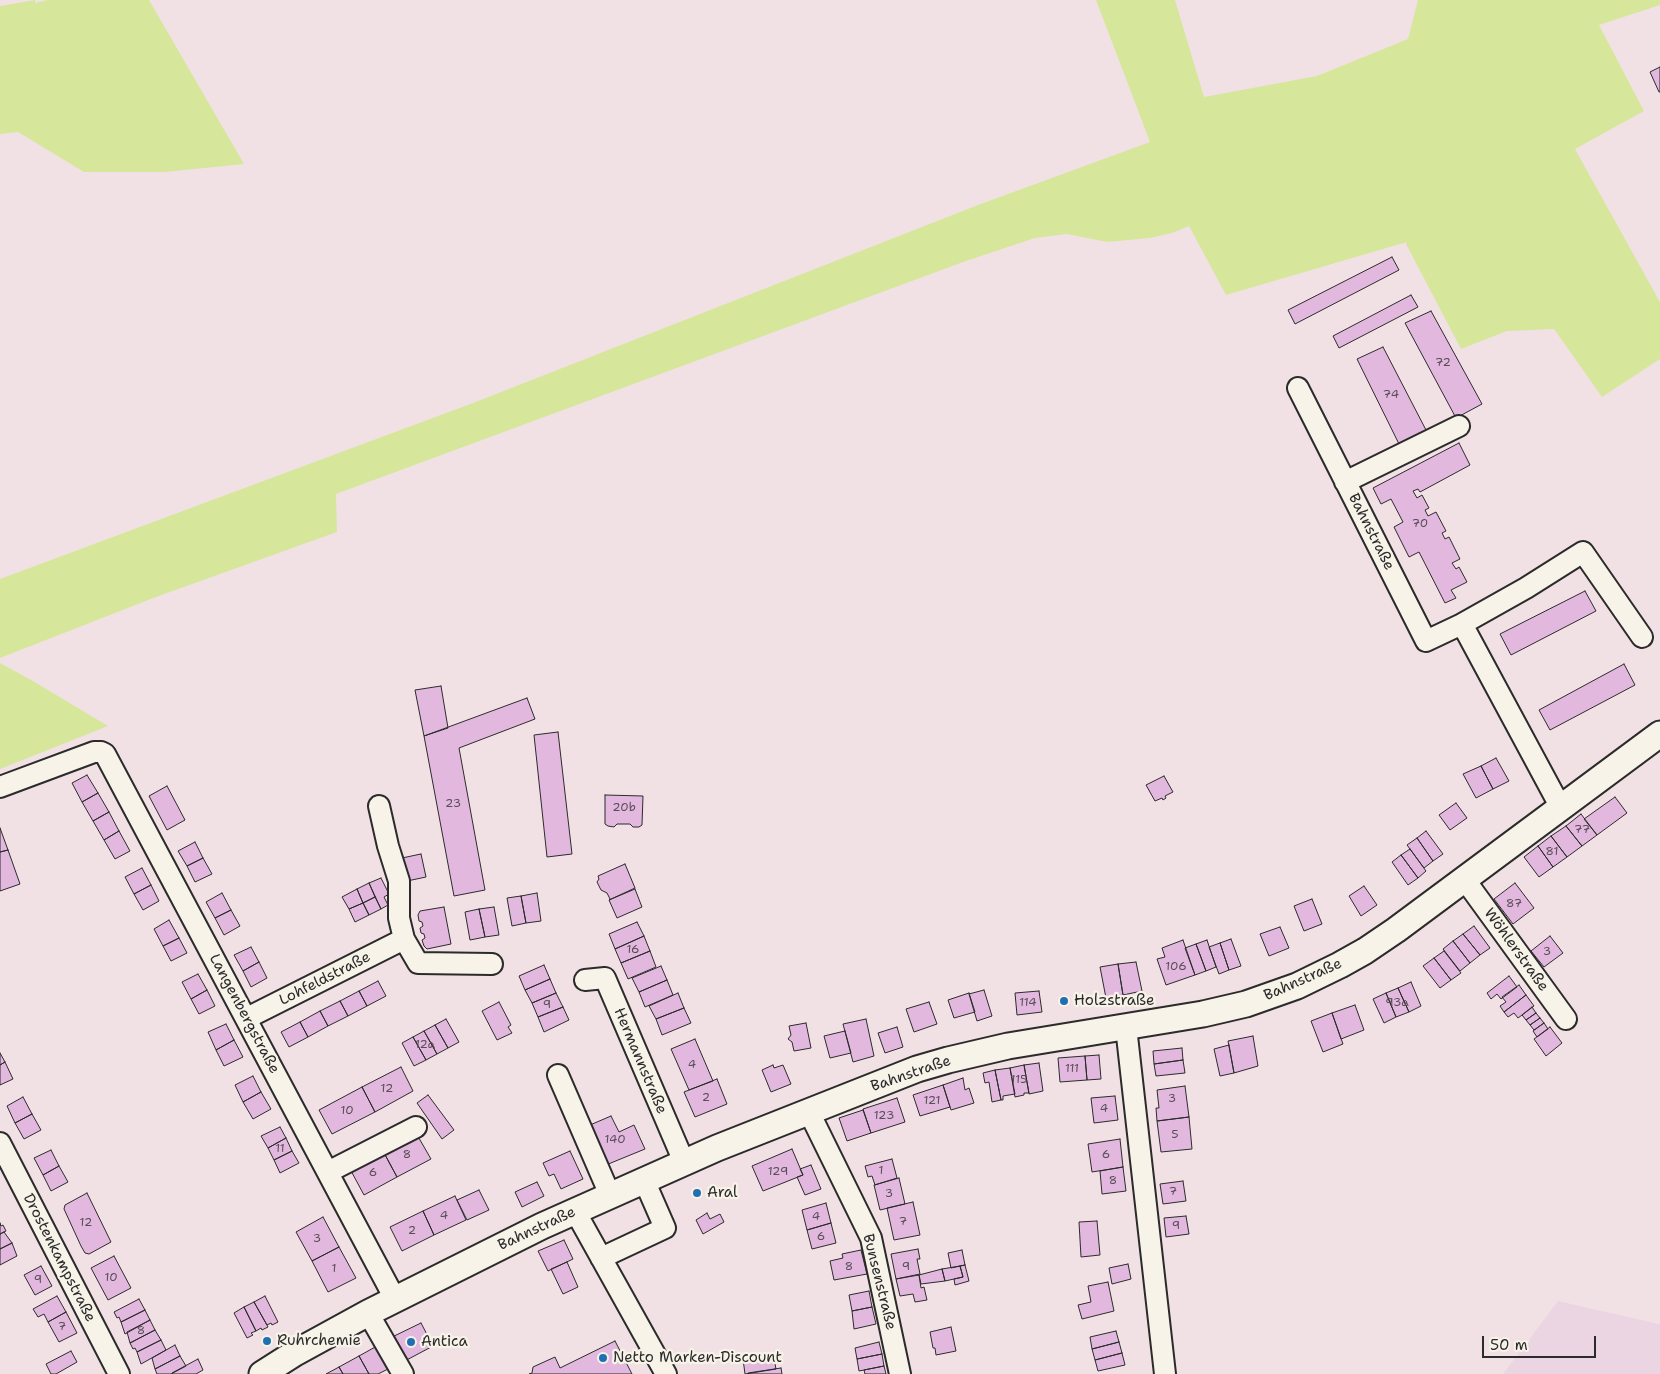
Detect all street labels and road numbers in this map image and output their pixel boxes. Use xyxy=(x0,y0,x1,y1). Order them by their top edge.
street label: Bahnstraße xyxy=(1344,491,1398,573)
street label: Wöhlerstraße xyxy=(1480,905,1552,995)
street label: Lohfeldstraße xyxy=(276,948,374,1010)
street label: Langenbergstraße xyxy=(205,951,283,1077)
street label: Bahnstraße xyxy=(1261,955,1345,1005)
street label: Hermannstraße xyxy=(610,1005,670,1117)
street label: Bahnstraße xyxy=(869,1052,953,1096)
street label: Drostenkampstraße xyxy=(19,1191,99,1325)
street label: Bahnstraße xyxy=(495,1203,579,1255)
street label: Bunsenstraße xyxy=(858,1232,900,1332)

